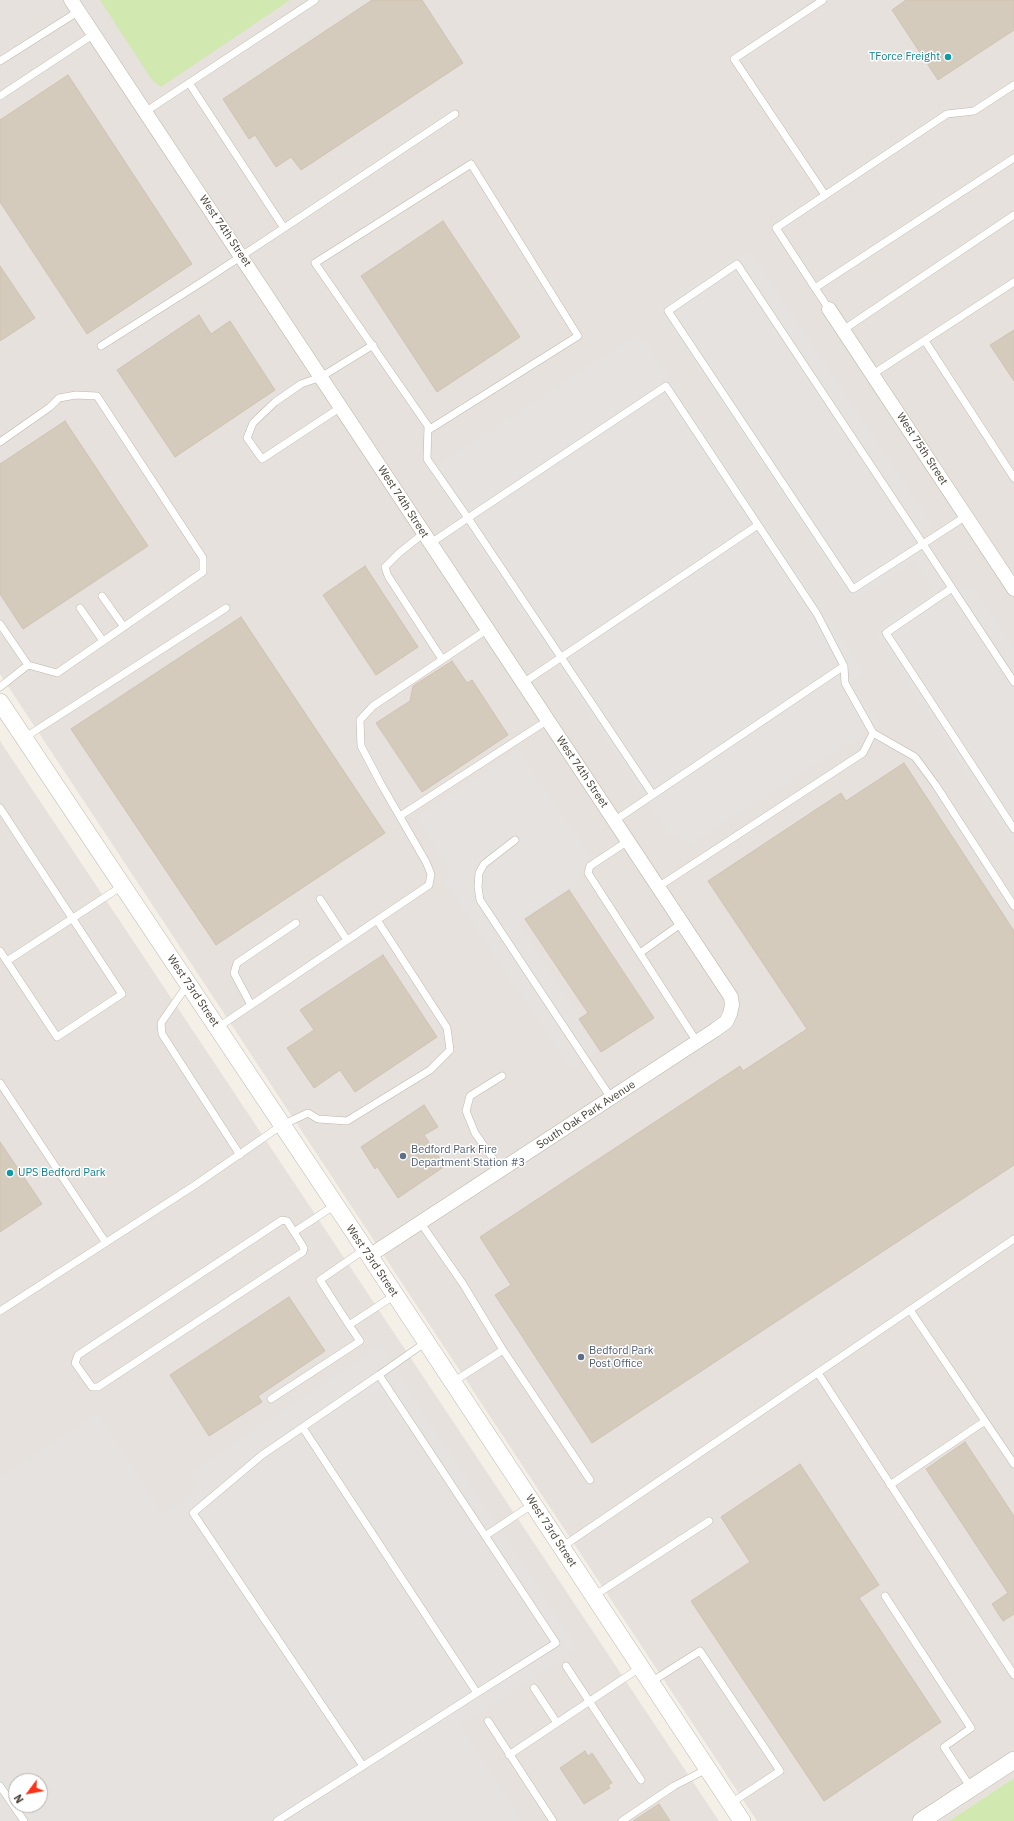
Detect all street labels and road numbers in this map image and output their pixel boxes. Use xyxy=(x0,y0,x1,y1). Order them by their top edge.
street label: West 74th Street xyxy=(196,193,254,269)
street label: West 75th Street xyxy=(894,410,950,488)
street label: West 74th Street xyxy=(375,463,431,541)
street label: West 74th Street xyxy=(553,734,611,810)
street label: West 73rd Street xyxy=(164,953,222,1029)
street label: South Oak Park Avenue xyxy=(534,1078,638,1152)
street label: West 73rd Street xyxy=(343,1223,401,1299)
street label: West 73rd Street xyxy=(523,1492,579,1570)

